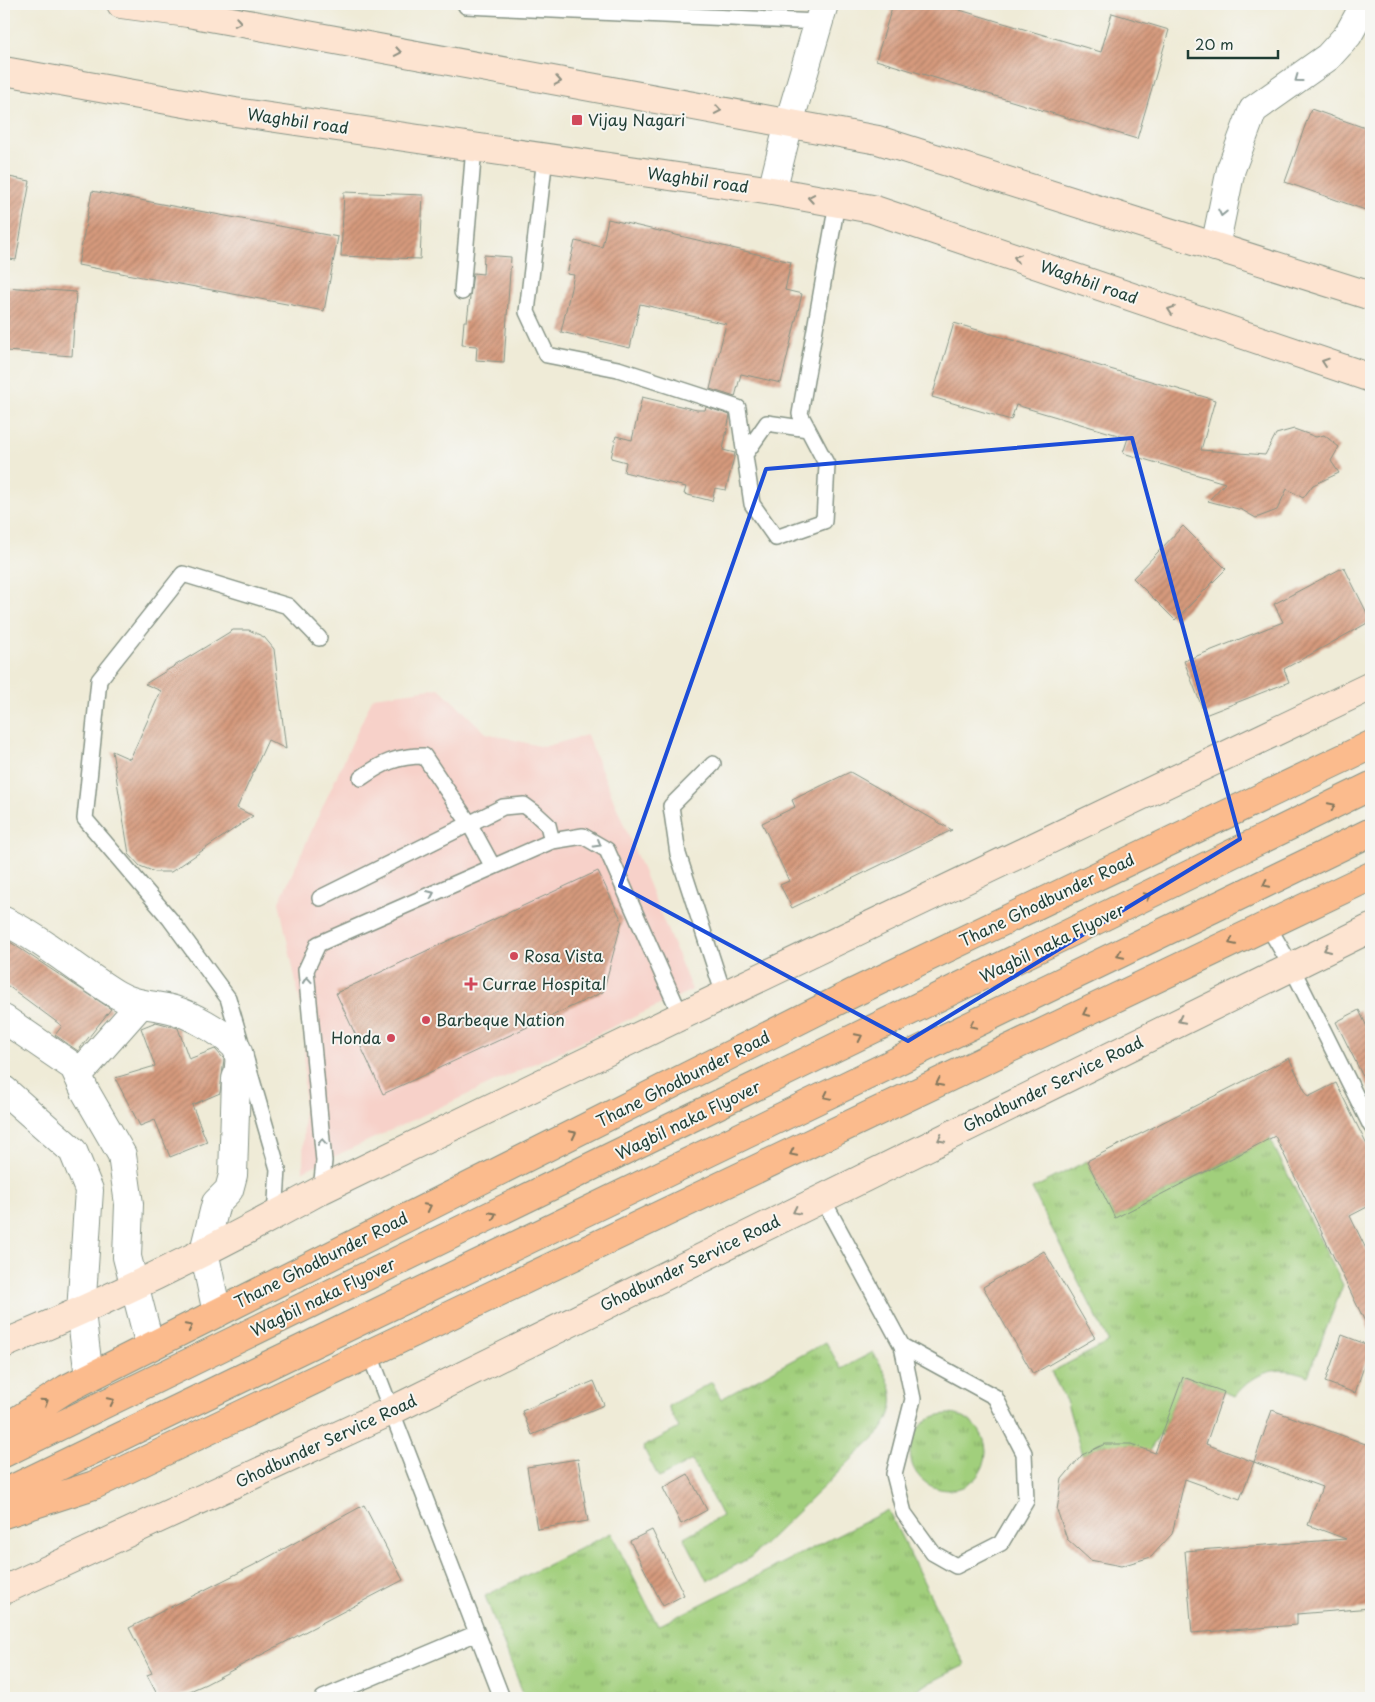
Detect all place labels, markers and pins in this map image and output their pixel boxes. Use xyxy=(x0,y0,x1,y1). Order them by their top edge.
place label: Vijay Nagari xyxy=(588,107,685,131)
marker: Vijay Nagari xyxy=(570,113,584,127)
place label: Rosa Vista xyxy=(524,943,603,967)
marker: Rosa Vista xyxy=(508,950,520,962)
place label: Currae Hospital xyxy=(482,971,606,995)
marker: Currae Hospital xyxy=(464,977,478,991)
place label: Barbeque Nation xyxy=(436,1007,565,1031)
marker: Barbeque Nation xyxy=(420,1014,432,1026)
place label: Honda xyxy=(331,1025,381,1049)
marker: Honda xyxy=(385,1032,397,1044)

